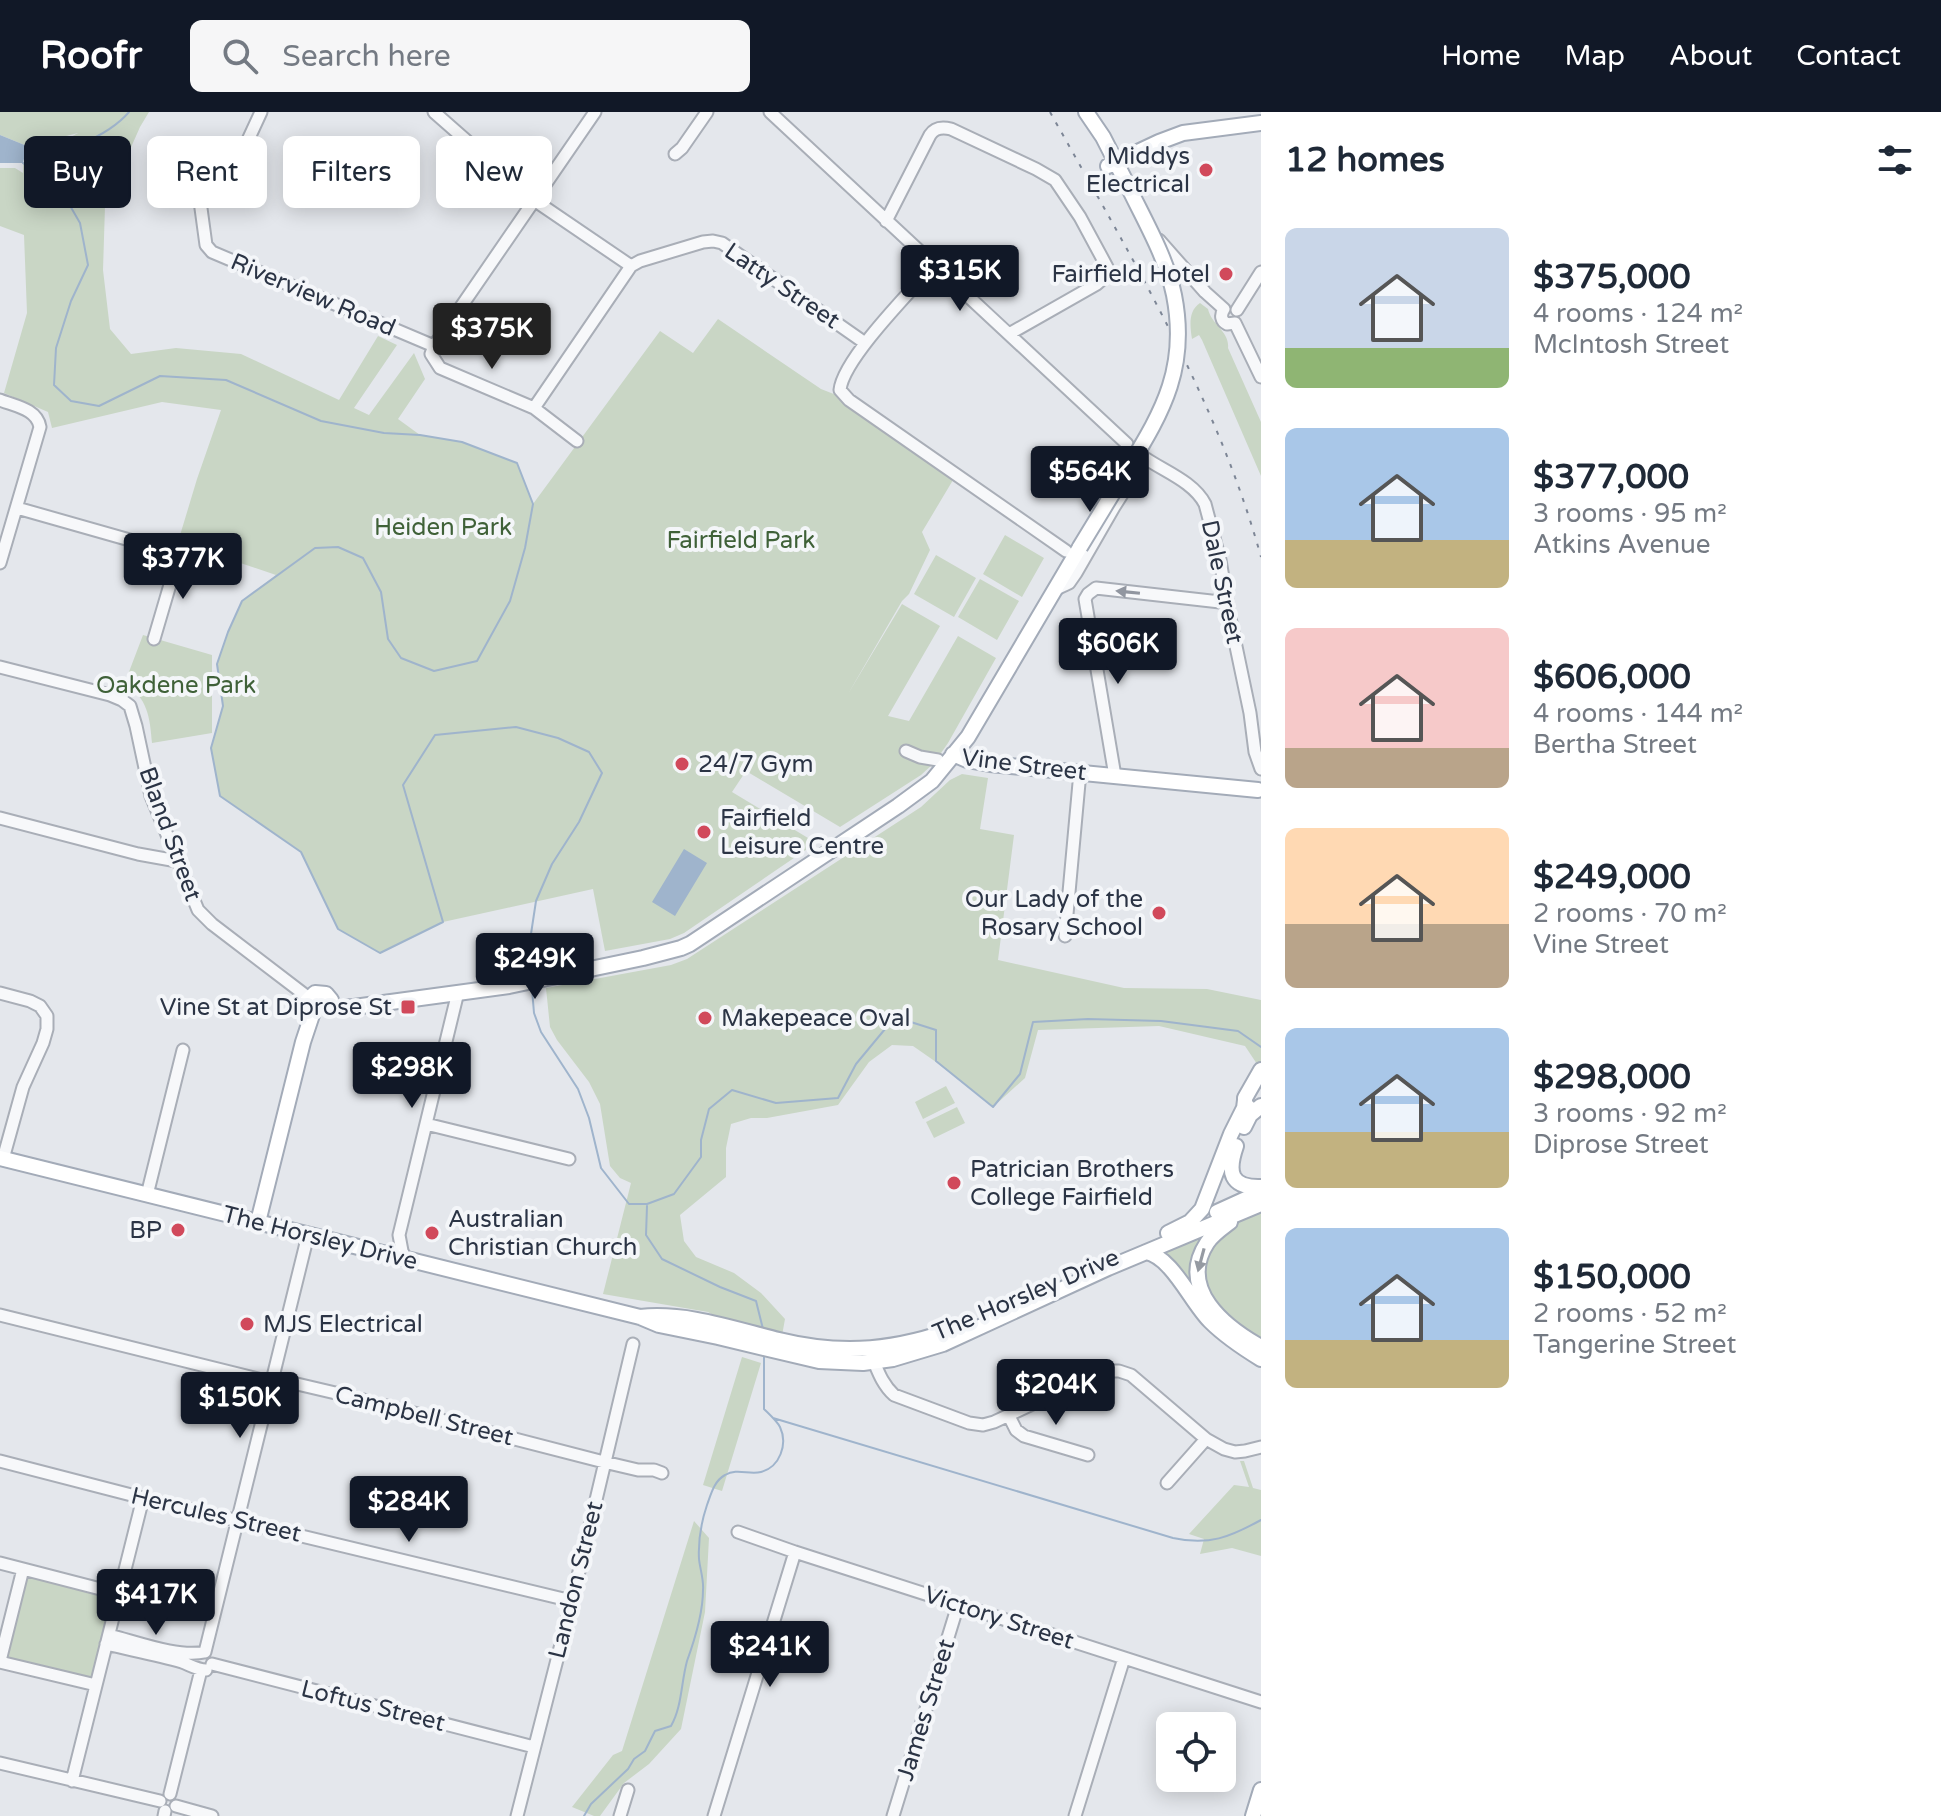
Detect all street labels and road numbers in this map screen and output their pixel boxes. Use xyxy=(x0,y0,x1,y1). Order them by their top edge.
street label: Latty Street xyxy=(719,237,845,335)
street label: Riverview Road xyxy=(226,247,400,343)
street label: Dale Street xyxy=(1195,518,1249,646)
street label: Vine Street xyxy=(960,743,1088,787)
street label: Bland Street xyxy=(132,763,208,905)
street label: The Horsley Drive xyxy=(220,1200,420,1276)
street label: The Horsley Drive xyxy=(928,1243,1124,1347)
street label: Campbell Street xyxy=(332,1380,516,1452)
street label: Hercules Street xyxy=(128,1481,304,1549)
street label: Landon Street xyxy=(542,1498,610,1662)
street label: Victory Street xyxy=(920,1580,1078,1656)
street label: James Street xyxy=(891,1636,961,1784)
street label: Loftus Street xyxy=(298,1674,448,1738)

